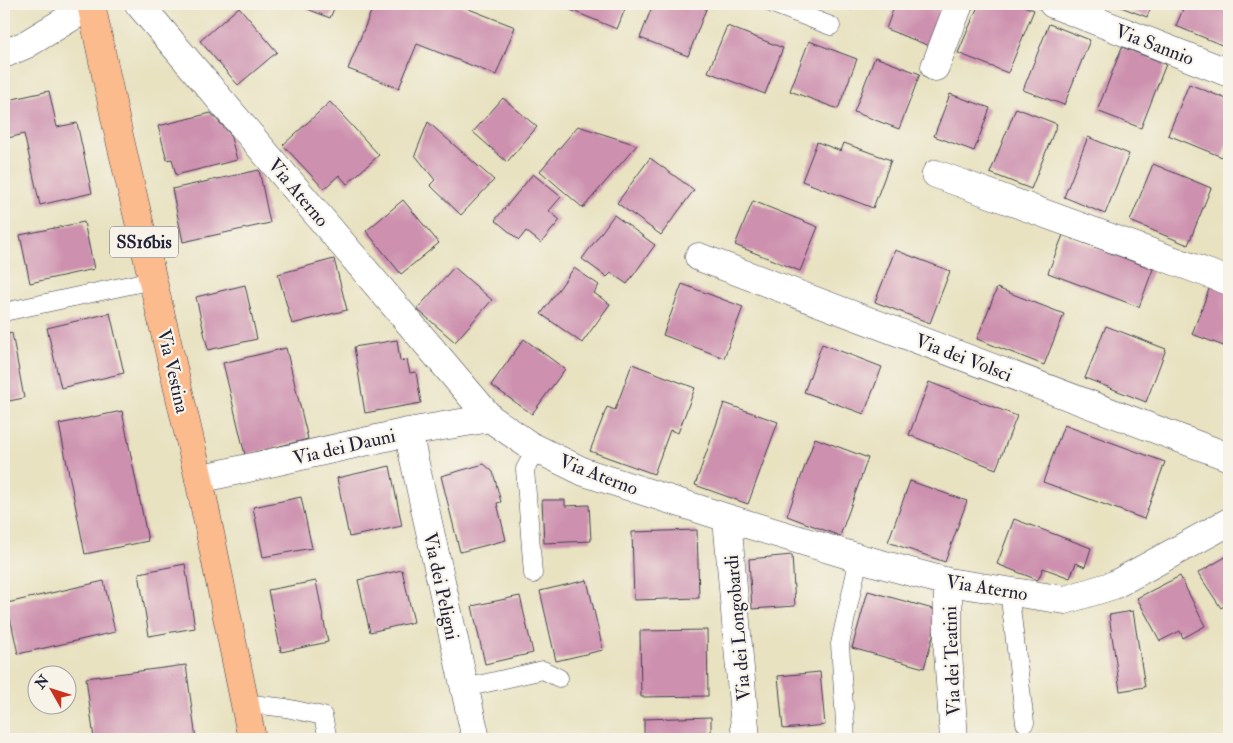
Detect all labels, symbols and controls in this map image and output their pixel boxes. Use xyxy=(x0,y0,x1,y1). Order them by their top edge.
street label: Via Sannio xyxy=(1112,19,1197,71)
street label: Via Aterno xyxy=(263,153,334,232)
road number: SS16bis xyxy=(110,226,178,258)
street label: Via Vestina xyxy=(152,327,194,416)
street label: Via dei Volsci xyxy=(912,329,1015,387)
street label: Via dei Dauni xyxy=(291,424,398,470)
street label: Via Aterno xyxy=(556,449,641,501)
street label: Via dei Peligni xyxy=(418,530,464,642)
street label: Via dei Longobardi xyxy=(720,554,756,702)
street label: Via Aterno xyxy=(944,570,1029,606)
street label: Via dei Teatini xyxy=(938,606,966,716)
north arrow xyxy=(28,666,78,716)
text: N xyxy=(31,672,53,693)

